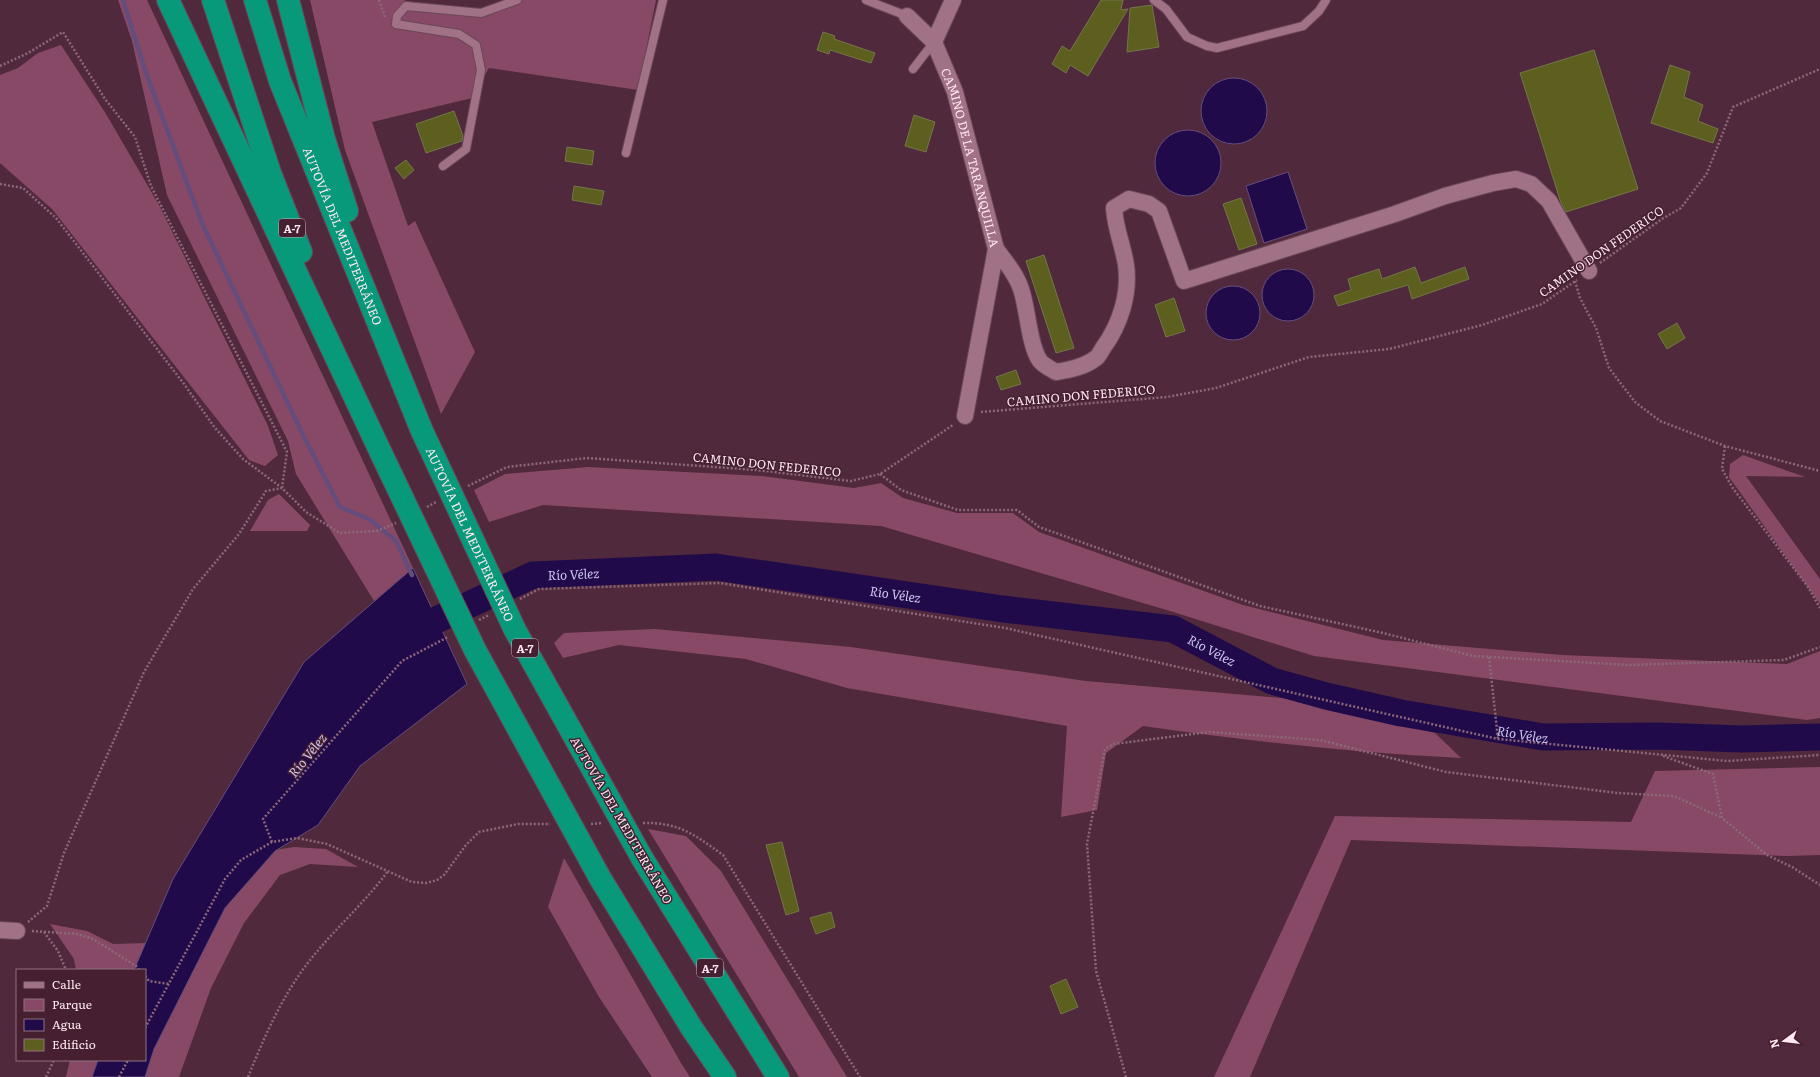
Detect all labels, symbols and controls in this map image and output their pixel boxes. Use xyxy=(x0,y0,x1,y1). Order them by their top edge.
street label: CAMINO DE LA TARANQUILLA xyxy=(937,65,1004,249)
street label: AUTOVÍA DEL MEDITERRÁNEO xyxy=(299,144,387,328)
street label: CAMINO DON FEDERICO xyxy=(1535,201,1667,301)
road number: A-7 xyxy=(279,219,305,237)
street label: CAMINO DON FEDERICO xyxy=(1006,380,1156,410)
street label: AUTOVÍA DEL MEDITERRÁNEO xyxy=(422,444,519,624)
street label: CAMINO DON FEDERICO xyxy=(692,447,842,481)
water label: Río Vélez xyxy=(547,563,599,584)
water label: Río Vélez xyxy=(868,580,922,606)
water label: Río Vélez xyxy=(1185,629,1239,670)
road number: A-7 xyxy=(512,639,538,657)
water label: Río Vélez xyxy=(1495,720,1548,747)
water label: Río Vélez xyxy=(283,729,331,781)
street label: AUTOVÍA DEL MEDITERRÁNEO xyxy=(567,733,677,907)
road number: A-7 xyxy=(697,959,723,977)
legend xyxy=(16,969,146,1061)
text: Calle xyxy=(52,975,81,993)
text: Parque xyxy=(52,995,92,1013)
text: Agua xyxy=(52,1015,82,1033)
north arrow xyxy=(1764,1021,1804,1061)
text: Edificio xyxy=(52,1035,96,1053)
text: N xyxy=(1764,1037,1782,1050)

